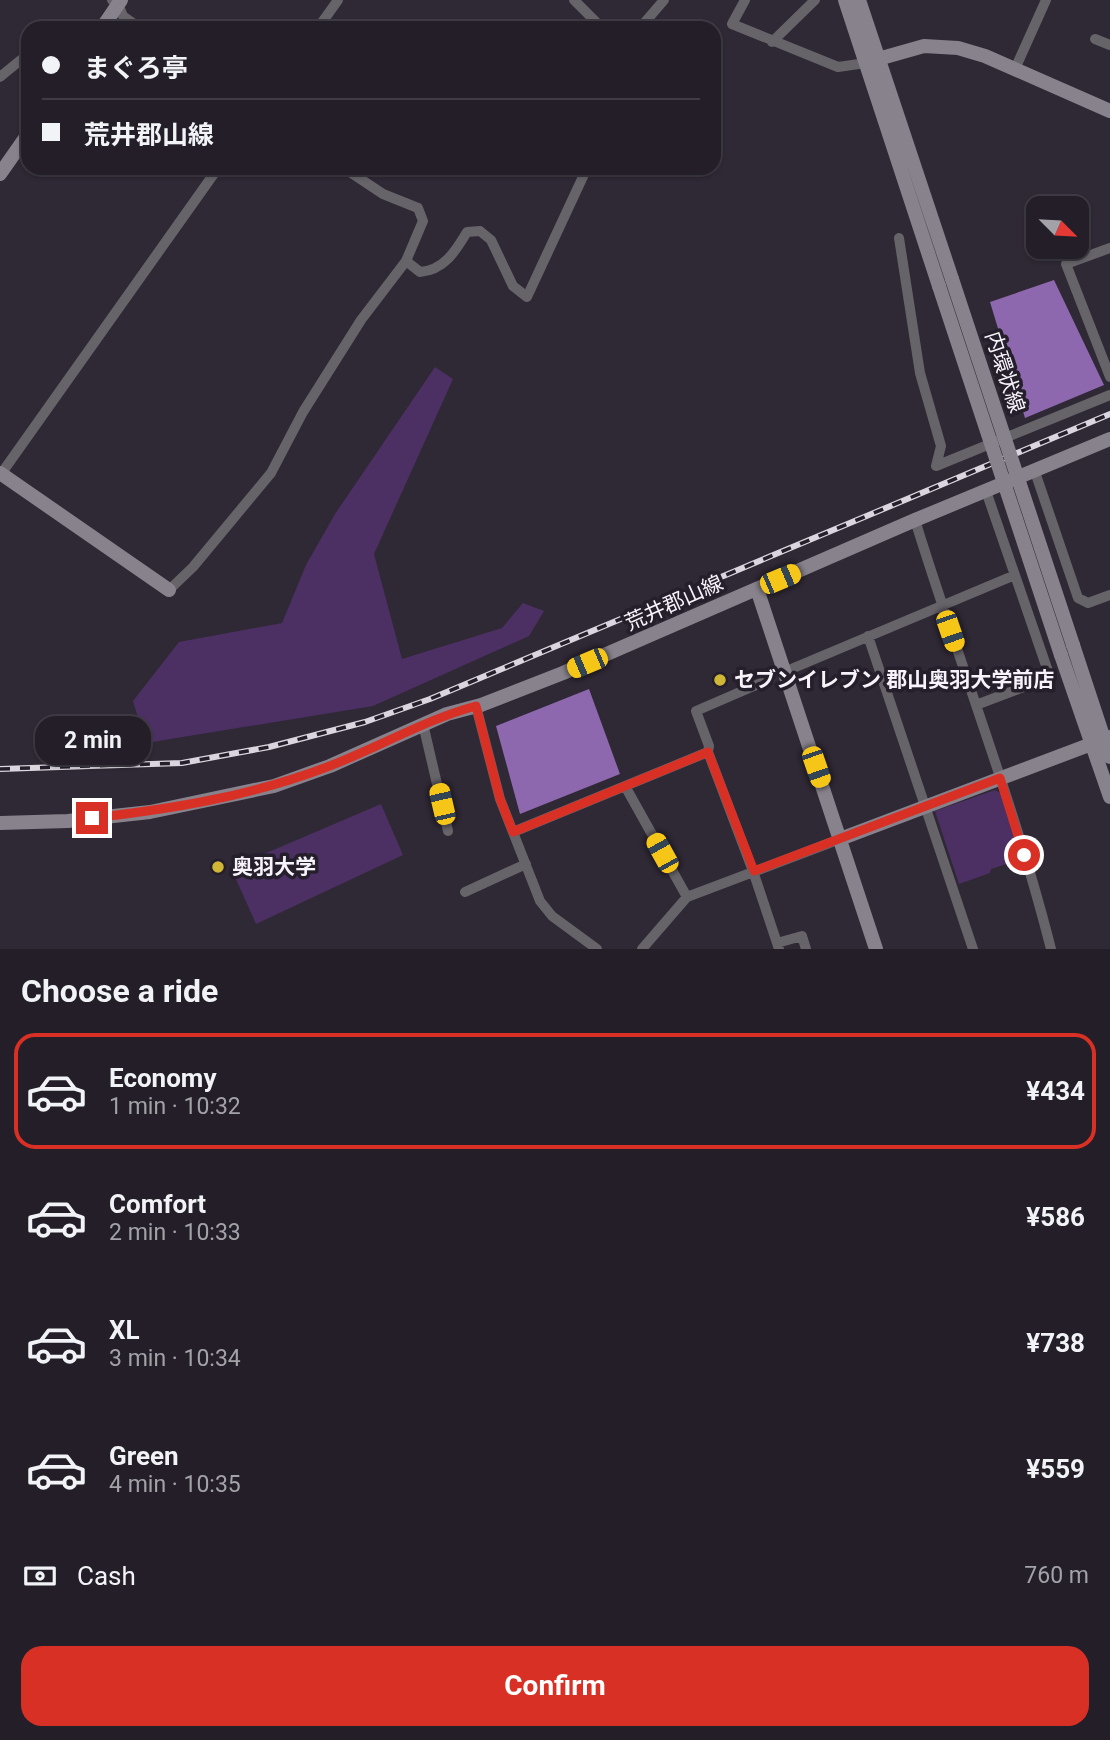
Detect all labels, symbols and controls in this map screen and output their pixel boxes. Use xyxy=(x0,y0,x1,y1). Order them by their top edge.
text: まぐろ亭 xyxy=(84,53,188,83)
text: 荒井郡山線 xyxy=(84,120,214,150)
north arrow xyxy=(1026,196,1088,259)
map controls xyxy=(1026,196,1089,259)
street label: 内環状線 xyxy=(981,328,1029,416)
car xyxy=(757,561,804,597)
street label: 荒井郡山線 xyxy=(621,571,727,635)
car xyxy=(934,608,967,654)
car xyxy=(564,645,611,681)
place label: セブンイレブン 郡山奥羽大学前店 xyxy=(734,668,1054,692)
marker: セブンイレブン 郡山奥羽大学前店 xyxy=(712,672,728,688)
callout: 2 min xyxy=(34,716,150,766)
text: 2 min xyxy=(64,727,122,754)
car xyxy=(800,744,833,790)
car xyxy=(428,781,457,827)
route end xyxy=(76,802,108,834)
car xyxy=(643,830,682,876)
route start xyxy=(1008,839,1040,871)
place label: 奥羽大学 xyxy=(232,855,316,879)
marker: 奥羽大学 xyxy=(210,859,226,875)
text: Choose a ride xyxy=(21,972,218,1010)
icon: car xyxy=(25,1060,88,1123)
text: Economy xyxy=(109,1063,216,1093)
text: ¥434 xyxy=(1026,1076,1085,1106)
text: 1 min · 10:32 xyxy=(109,1093,241,1120)
icon: car xyxy=(25,1186,88,1249)
text: Comfort xyxy=(109,1189,206,1219)
text: ¥586 xyxy=(1026,1202,1085,1232)
text: 2 min · 10:33 xyxy=(109,1219,241,1246)
icon: car xyxy=(25,1312,88,1375)
text: XL xyxy=(109,1315,140,1345)
text: ¥738 xyxy=(1026,1328,1085,1358)
text: 3 min · 10:34 xyxy=(109,1345,241,1372)
icon: car xyxy=(25,1438,88,1501)
text: Green xyxy=(109,1441,179,1471)
text: ¥559 xyxy=(1026,1454,1085,1484)
text: 4 min · 10:35 xyxy=(109,1471,241,1498)
icon: cash xyxy=(21,1557,59,1595)
text: Cash xyxy=(77,1561,136,1591)
text: 760 m xyxy=(1024,1562,1089,1589)
button: Confirm xyxy=(21,1646,1089,1726)

